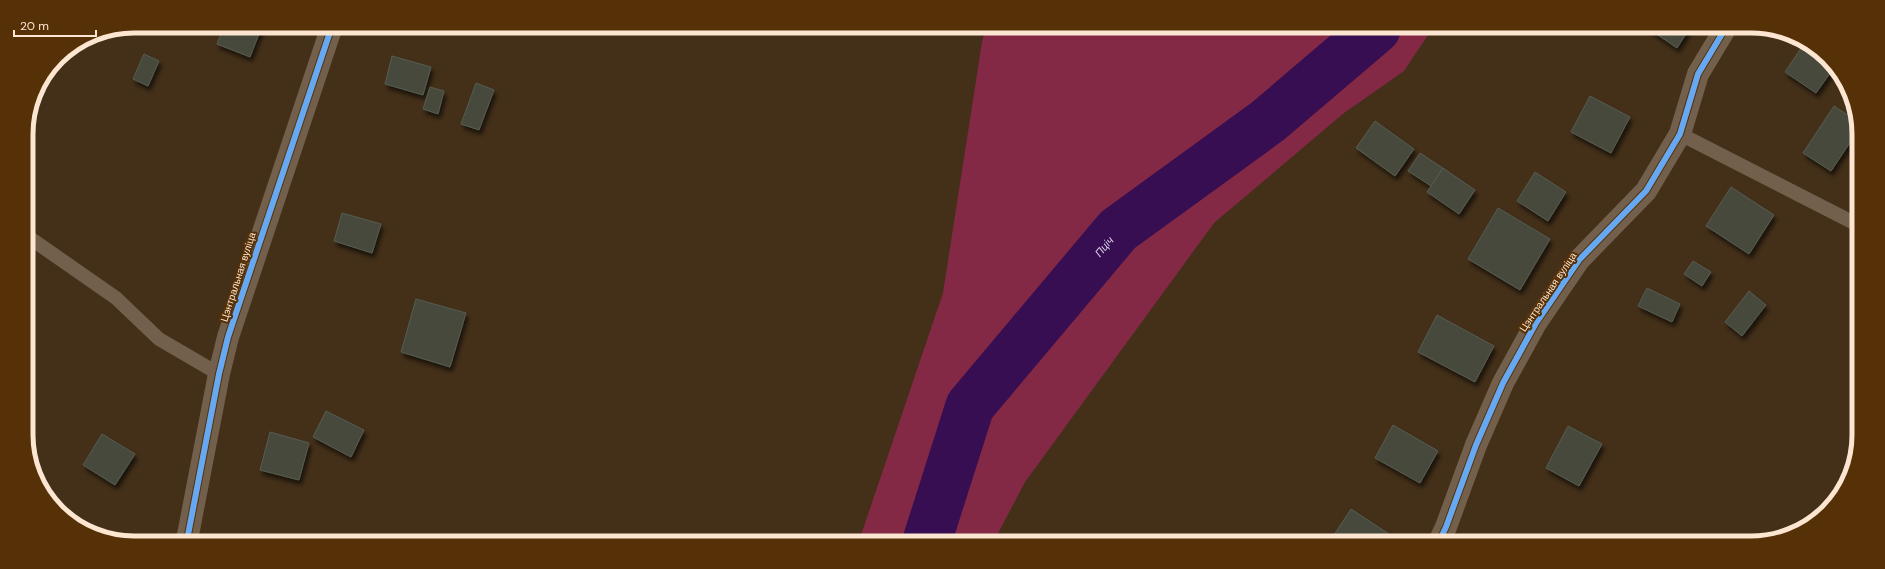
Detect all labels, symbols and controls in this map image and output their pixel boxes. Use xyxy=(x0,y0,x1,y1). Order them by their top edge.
scale bar xyxy=(14,12,96,38)
text: 20 m xyxy=(20,18,49,34)
street label: Цэнтральная вуліца xyxy=(217,230,259,323)
water label: Пціч xyxy=(1091,233,1117,260)
street label: Цэнтральная вуліца xyxy=(1517,249,1580,334)

